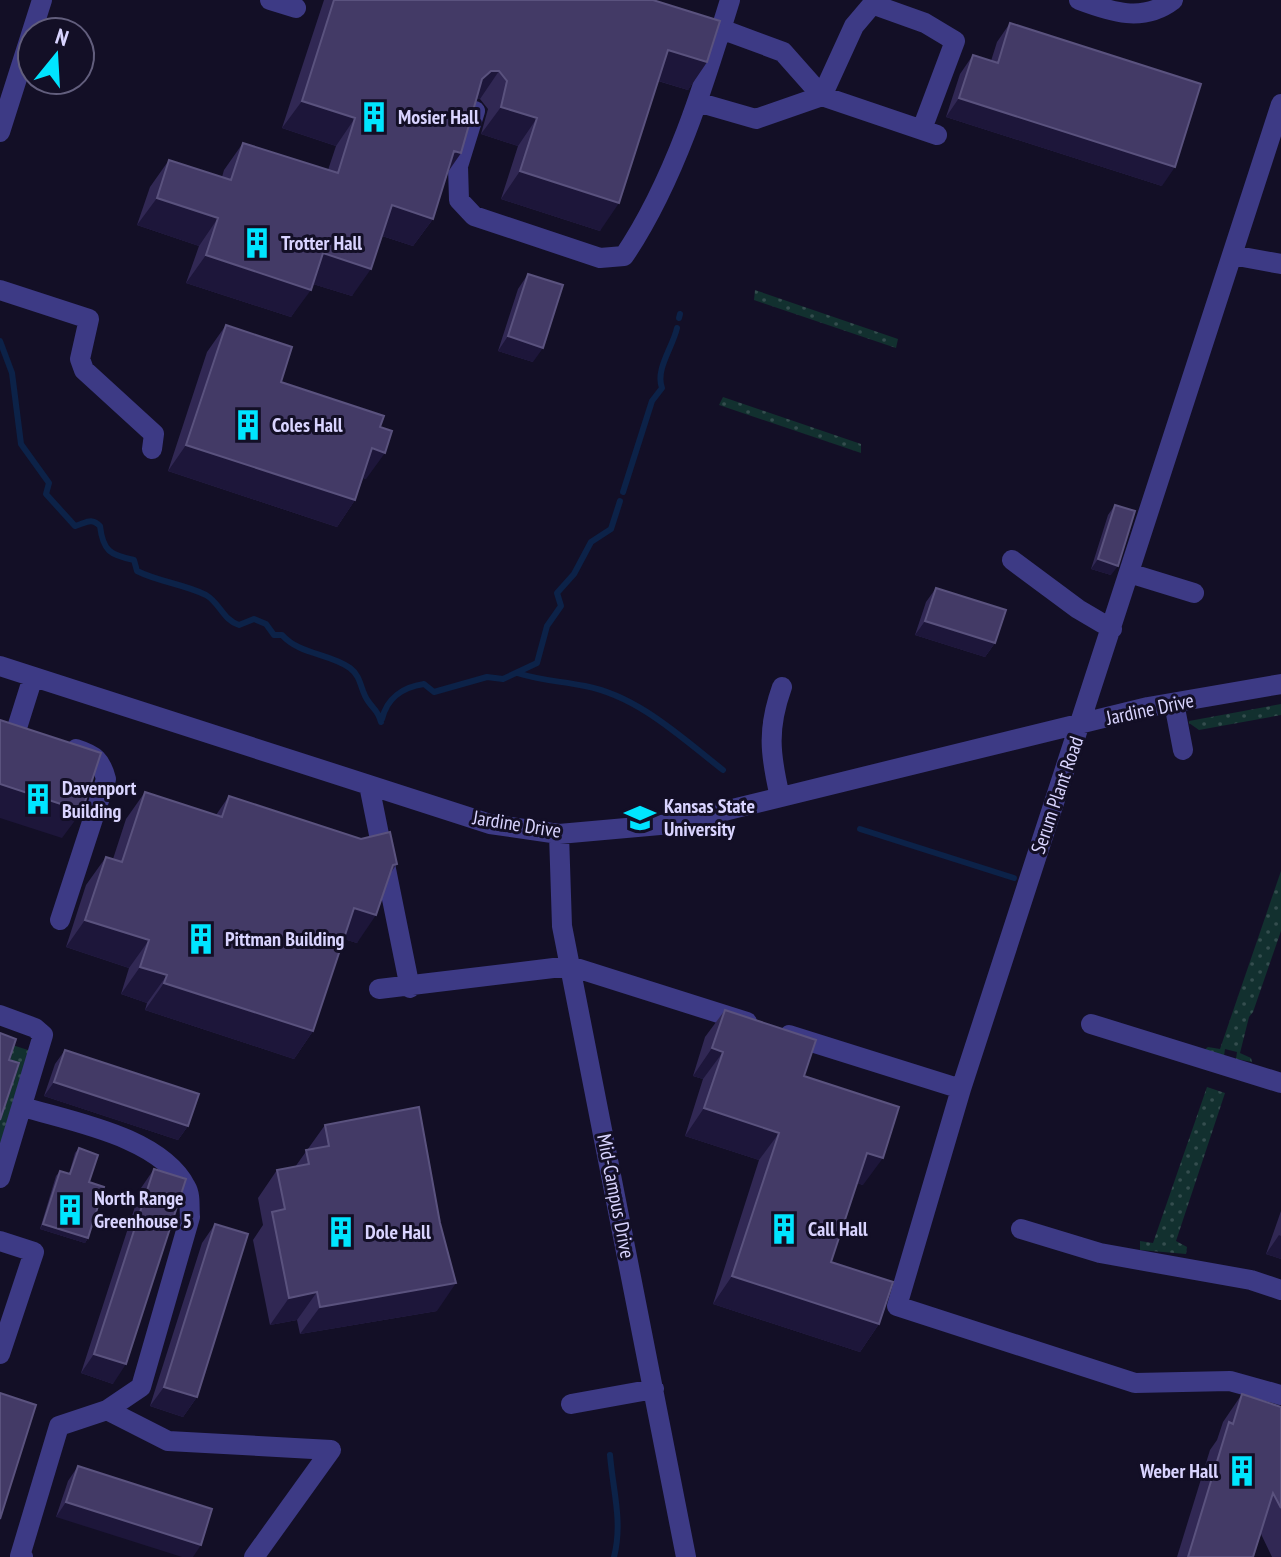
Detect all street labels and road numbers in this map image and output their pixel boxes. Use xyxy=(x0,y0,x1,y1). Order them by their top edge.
street label: Jardine Drive xyxy=(1103,687,1196,731)
street label: Serum Plant Road xyxy=(1025,733,1089,857)
street label: Jardine Drive xyxy=(470,804,563,844)
street label: Mid-Campus Drive xyxy=(591,1132,641,1260)

